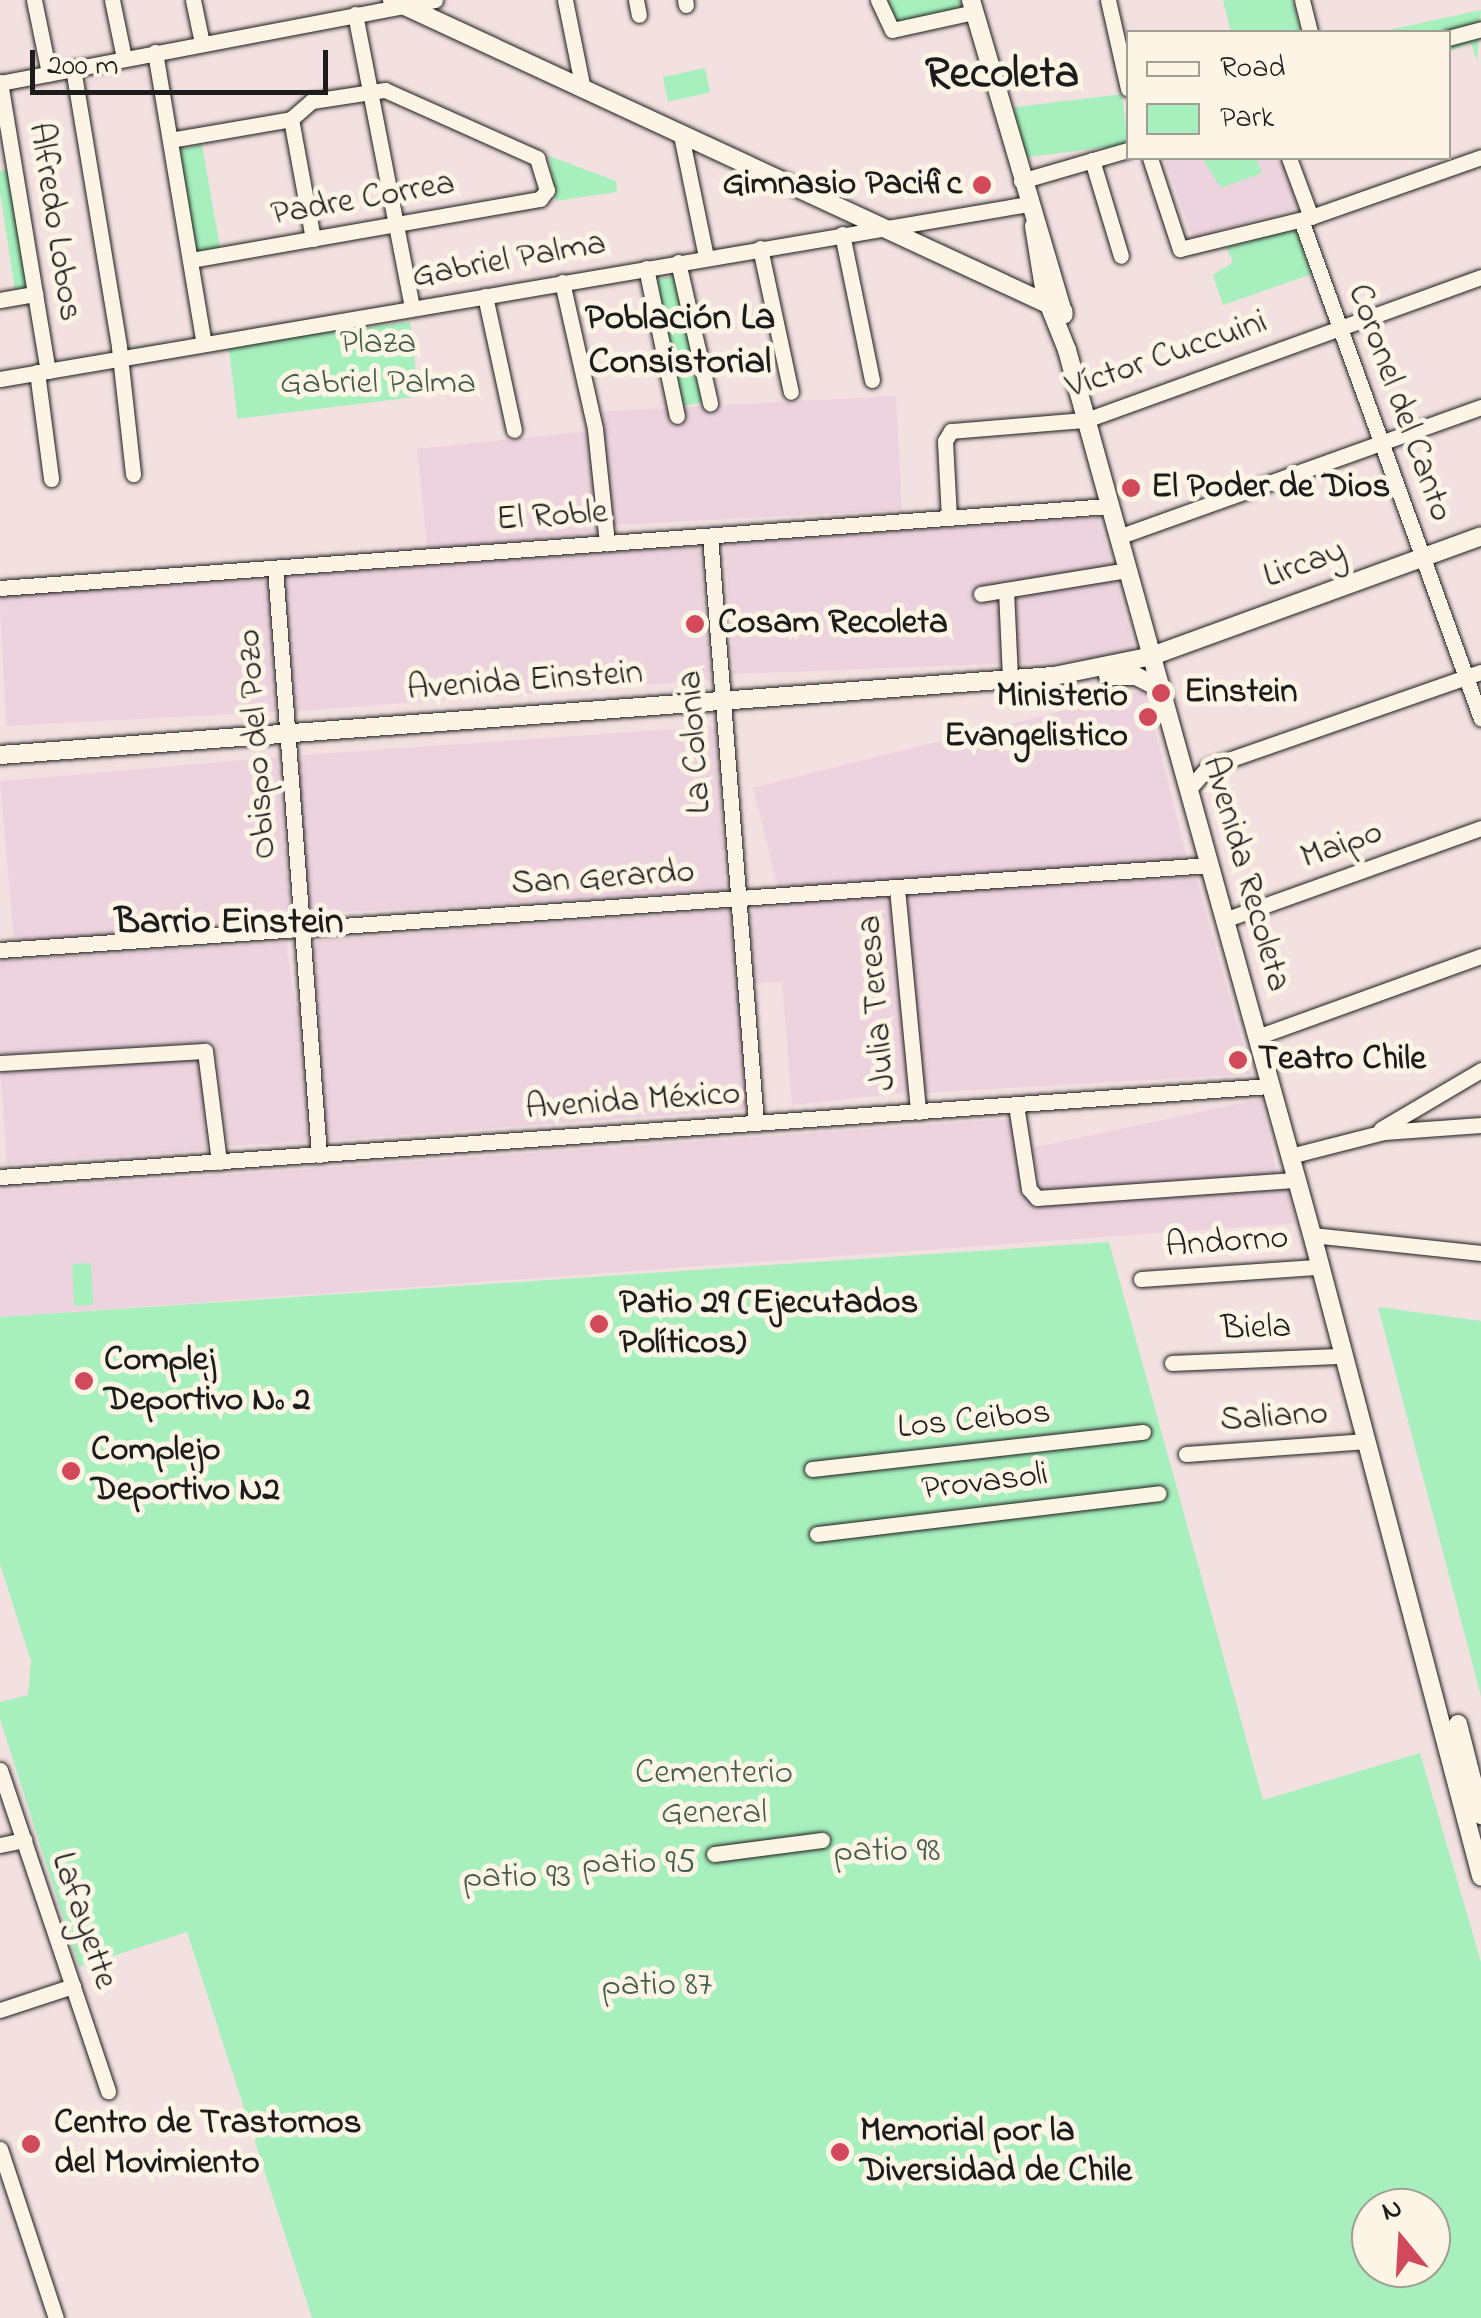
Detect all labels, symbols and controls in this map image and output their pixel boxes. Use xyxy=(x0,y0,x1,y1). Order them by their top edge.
scale bar xyxy=(35,30,332,92)
legend xyxy=(1126,30,1451,160)
text: 200 m xyxy=(47,45,119,89)
text: Road xyxy=(1220,47,1285,91)
district label: Recoleta xyxy=(925,49,1079,103)
text: Park xyxy=(1220,97,1274,141)
street label: Alfredo Lobos xyxy=(18,120,90,324)
street label: Padre Correa xyxy=(268,163,458,237)
place label: Gimnasio Pacific xyxy=(722,164,962,206)
marker: Gimnasio Pacific xyxy=(971,174,993,196)
street label: Gabriel Palma xyxy=(409,223,609,299)
street label: Coronel del Canto xyxy=(1337,279,1461,527)
district label: Población La Consistorial xyxy=(585,297,775,386)
street label: Víctor Cuccuini xyxy=(1061,302,1273,410)
park label: Plaza Gabriel Palma xyxy=(280,323,476,405)
place label: El Poder de Dios xyxy=(1151,467,1390,509)
marker: El Poder de Dios xyxy=(1120,477,1142,499)
street label: El Roble xyxy=(495,492,609,542)
street label: Lircay xyxy=(1258,531,1352,599)
place label: Cosam Recoleta xyxy=(718,603,948,645)
marker: Cosam Recoleta xyxy=(682,611,708,637)
street label: Obispo del Pozo xyxy=(229,627,287,861)
street label: Avenida Einstein xyxy=(406,653,644,711)
street label: La Colonia xyxy=(670,669,722,815)
place label: Einstein xyxy=(1184,672,1298,714)
place label: Ministerio Evangelistico xyxy=(944,676,1128,758)
marker: Einstein xyxy=(1148,680,1174,706)
marker: Ministerio Evangelistico xyxy=(1137,706,1159,728)
street label: Avenida Recoleta xyxy=(1191,752,1299,996)
street label: Maipo xyxy=(1295,812,1389,880)
street label: San Gerardo xyxy=(510,852,696,906)
district label: Barrio Einstein xyxy=(114,901,344,947)
street label: Julia Teresa xyxy=(849,914,907,1092)
place label: Teatro Chile xyxy=(1258,1039,1426,1081)
marker: Teatro Chile xyxy=(1227,1049,1249,1071)
street label: Avenida México xyxy=(524,1074,742,1130)
street label: Andorno xyxy=(1164,1218,1290,1268)
place label: Patio 29 (Ejecutados Políticos) xyxy=(619,1283,918,1365)
street label: Biela xyxy=(1220,1307,1292,1351)
marker: Patio 29 (Ejecutados Políticos) xyxy=(588,1313,610,1335)
place label: Complej Deportivo Nº 2 xyxy=(104,1340,310,1422)
marker: Complej Deportivo Nº 2 xyxy=(73,1370,95,1392)
street label: Los Ceibos xyxy=(896,1392,1052,1450)
street label: Saliano xyxy=(1219,1393,1329,1443)
place label: Complejo Deportivo N2 xyxy=(91,1430,280,1512)
street label: Provasoli xyxy=(920,1454,1050,1512)
marker: Complejo Deportivo N2 xyxy=(60,1460,82,1482)
park label: Cementerio General xyxy=(635,1753,793,1835)
park label: patio 98 xyxy=(834,1831,940,1873)
park label: patio 95 xyxy=(582,1843,696,1885)
street label: Lafayette xyxy=(40,1847,126,1995)
park label: patio 93 xyxy=(463,1857,571,1899)
park label: patio 87 xyxy=(602,1965,712,2007)
place label: Centro de Trastornos del Movimiento xyxy=(54,2103,362,2185)
place label: Memorial por la Diversidad de Chile xyxy=(860,2111,1132,2193)
marker: Centro de Trastornos del Movimiento xyxy=(18,2131,44,2157)
marker: Memorial por la Diversidad de Chile xyxy=(829,2141,851,2163)
north arrow xyxy=(1351,2188,1451,2288)
text: N xyxy=(1377,2188,1408,2233)

